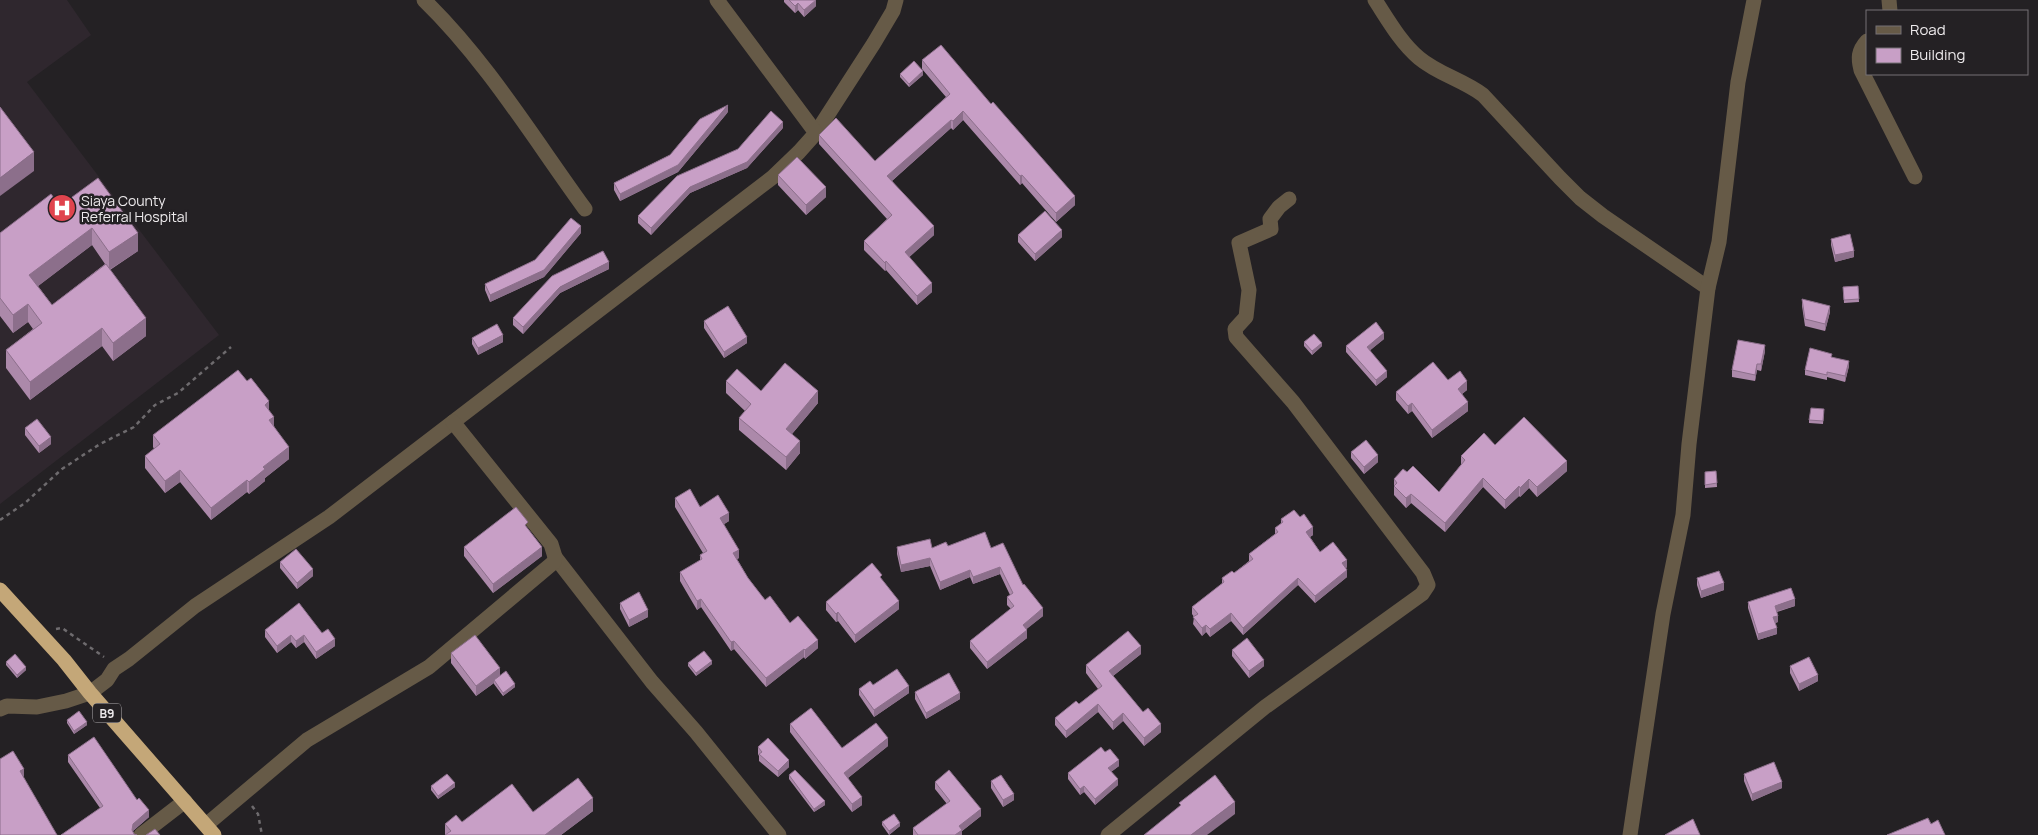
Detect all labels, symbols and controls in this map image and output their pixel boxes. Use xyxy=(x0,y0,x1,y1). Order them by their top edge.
legend xyxy=(1866,10,2028,75)
text: Road xyxy=(1910,19,1946,40)
text: Building xyxy=(1910,44,1965,65)
place label: Siaya County Referral Hospital xyxy=(81,191,188,226)
hospital icon: Siaya County Referral Hospital xyxy=(47,193,77,223)
road number: B9 xyxy=(93,704,121,722)

